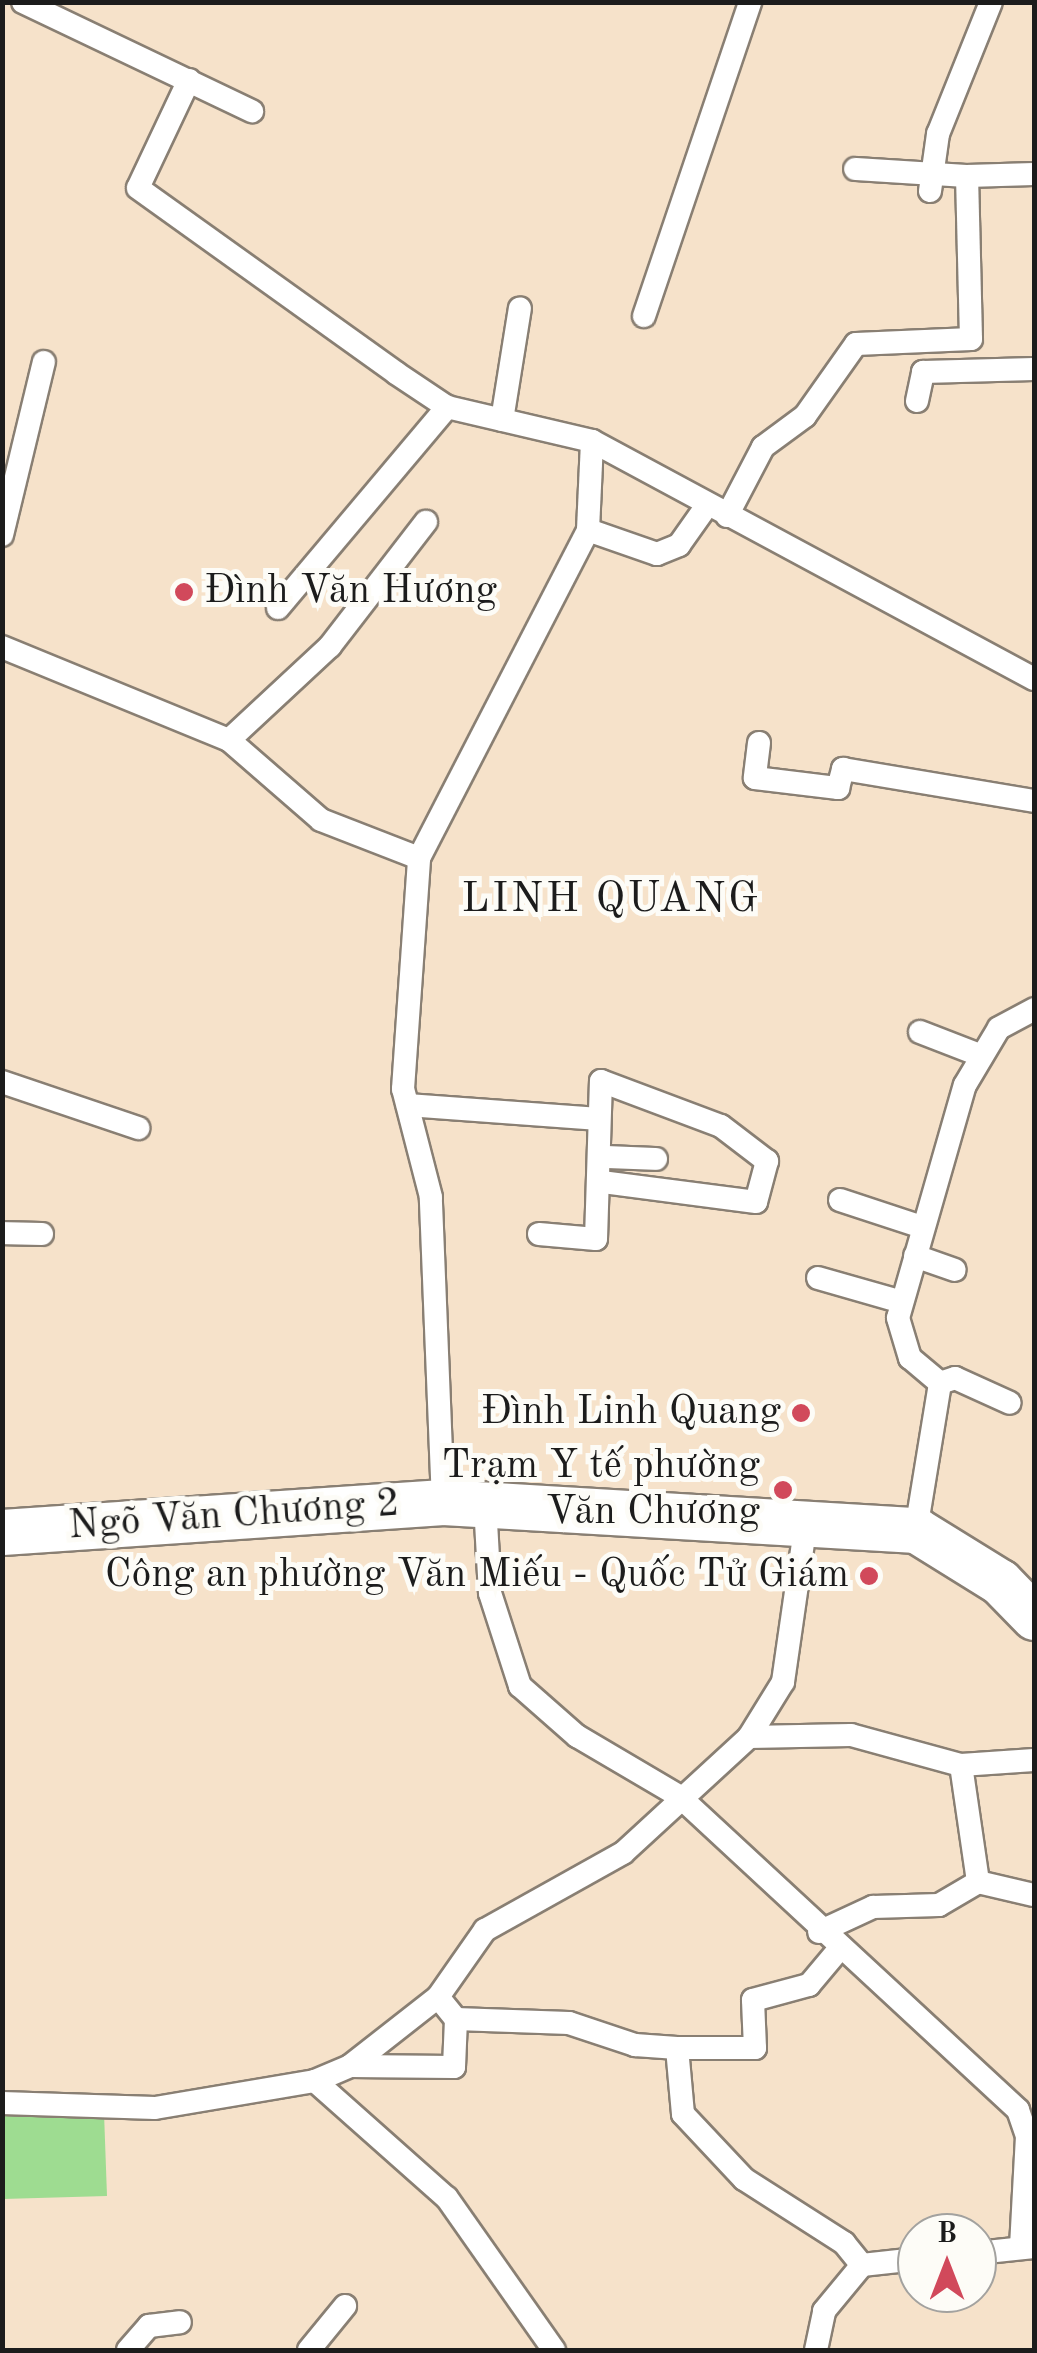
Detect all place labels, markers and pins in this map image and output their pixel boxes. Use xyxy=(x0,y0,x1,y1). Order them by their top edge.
place label: Đình Văn Hương xyxy=(204,568,497,616)
marker: Đình Văn Hương xyxy=(173,581,195,603)
place label: Đình Linh Quang xyxy=(480,1389,781,1437)
marker: Đình Linh Quang xyxy=(790,1402,812,1424)
place label: Trạm Y tế phường Văn Chương xyxy=(442,1443,760,1537)
marker: Trạm Y tế phường Văn Chương xyxy=(770,1477,796,1503)
place label: Công an phường Văn Miếu - Quốc Tử Giám xyxy=(105,1552,849,1600)
marker: Công an phường Văn Miếu - Quốc Tử Giám xyxy=(858,1565,880,1587)

